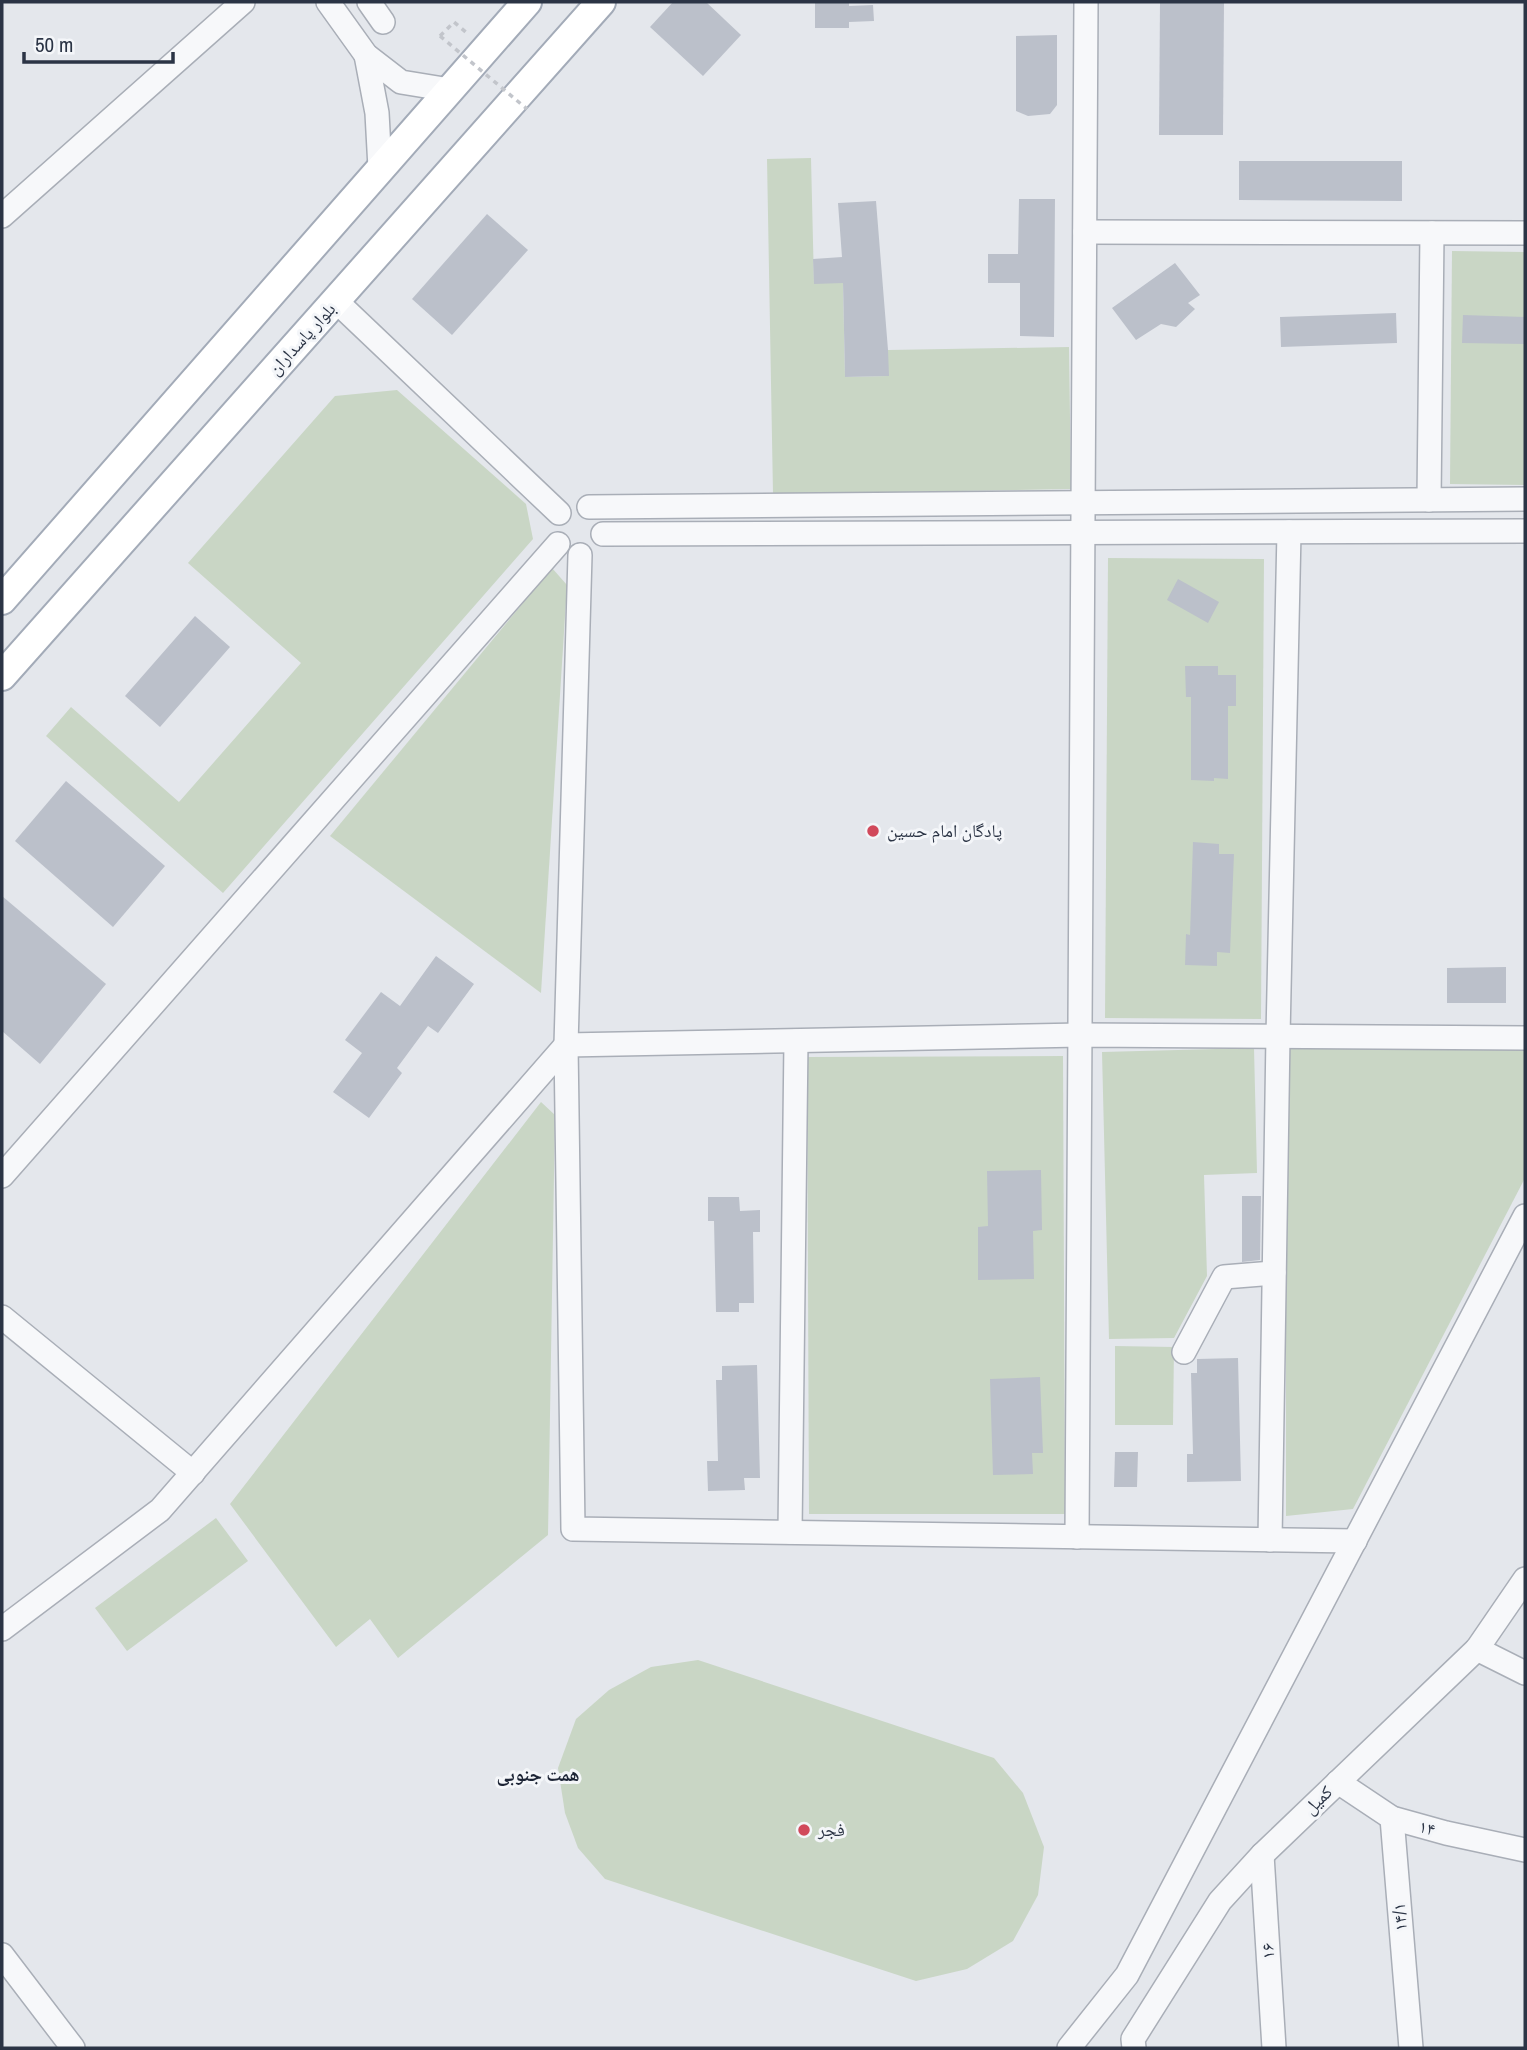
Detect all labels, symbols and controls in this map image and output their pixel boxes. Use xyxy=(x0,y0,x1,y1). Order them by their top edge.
scale bar xyxy=(24,21,173,65)
text: 50 m xyxy=(35,30,73,59)
street label: بلوار پاسداران xyxy=(262,297,341,381)
place label: پادگان امام حسین xyxy=(887,818,1002,843)
marker: پادگان امام حسین xyxy=(865,823,881,839)
district label: همت جنوبی xyxy=(497,1761,580,1787)
street label: کمیل xyxy=(1297,1779,1338,1820)
street label: ۱۴ xyxy=(1416,1813,1438,1842)
place label: فجر xyxy=(817,1817,845,1842)
marker: فجر xyxy=(796,1822,812,1838)
street label: ۱۴/۱ xyxy=(1386,1902,1413,1932)
street label: ۱۶ xyxy=(1254,1942,1281,1960)

